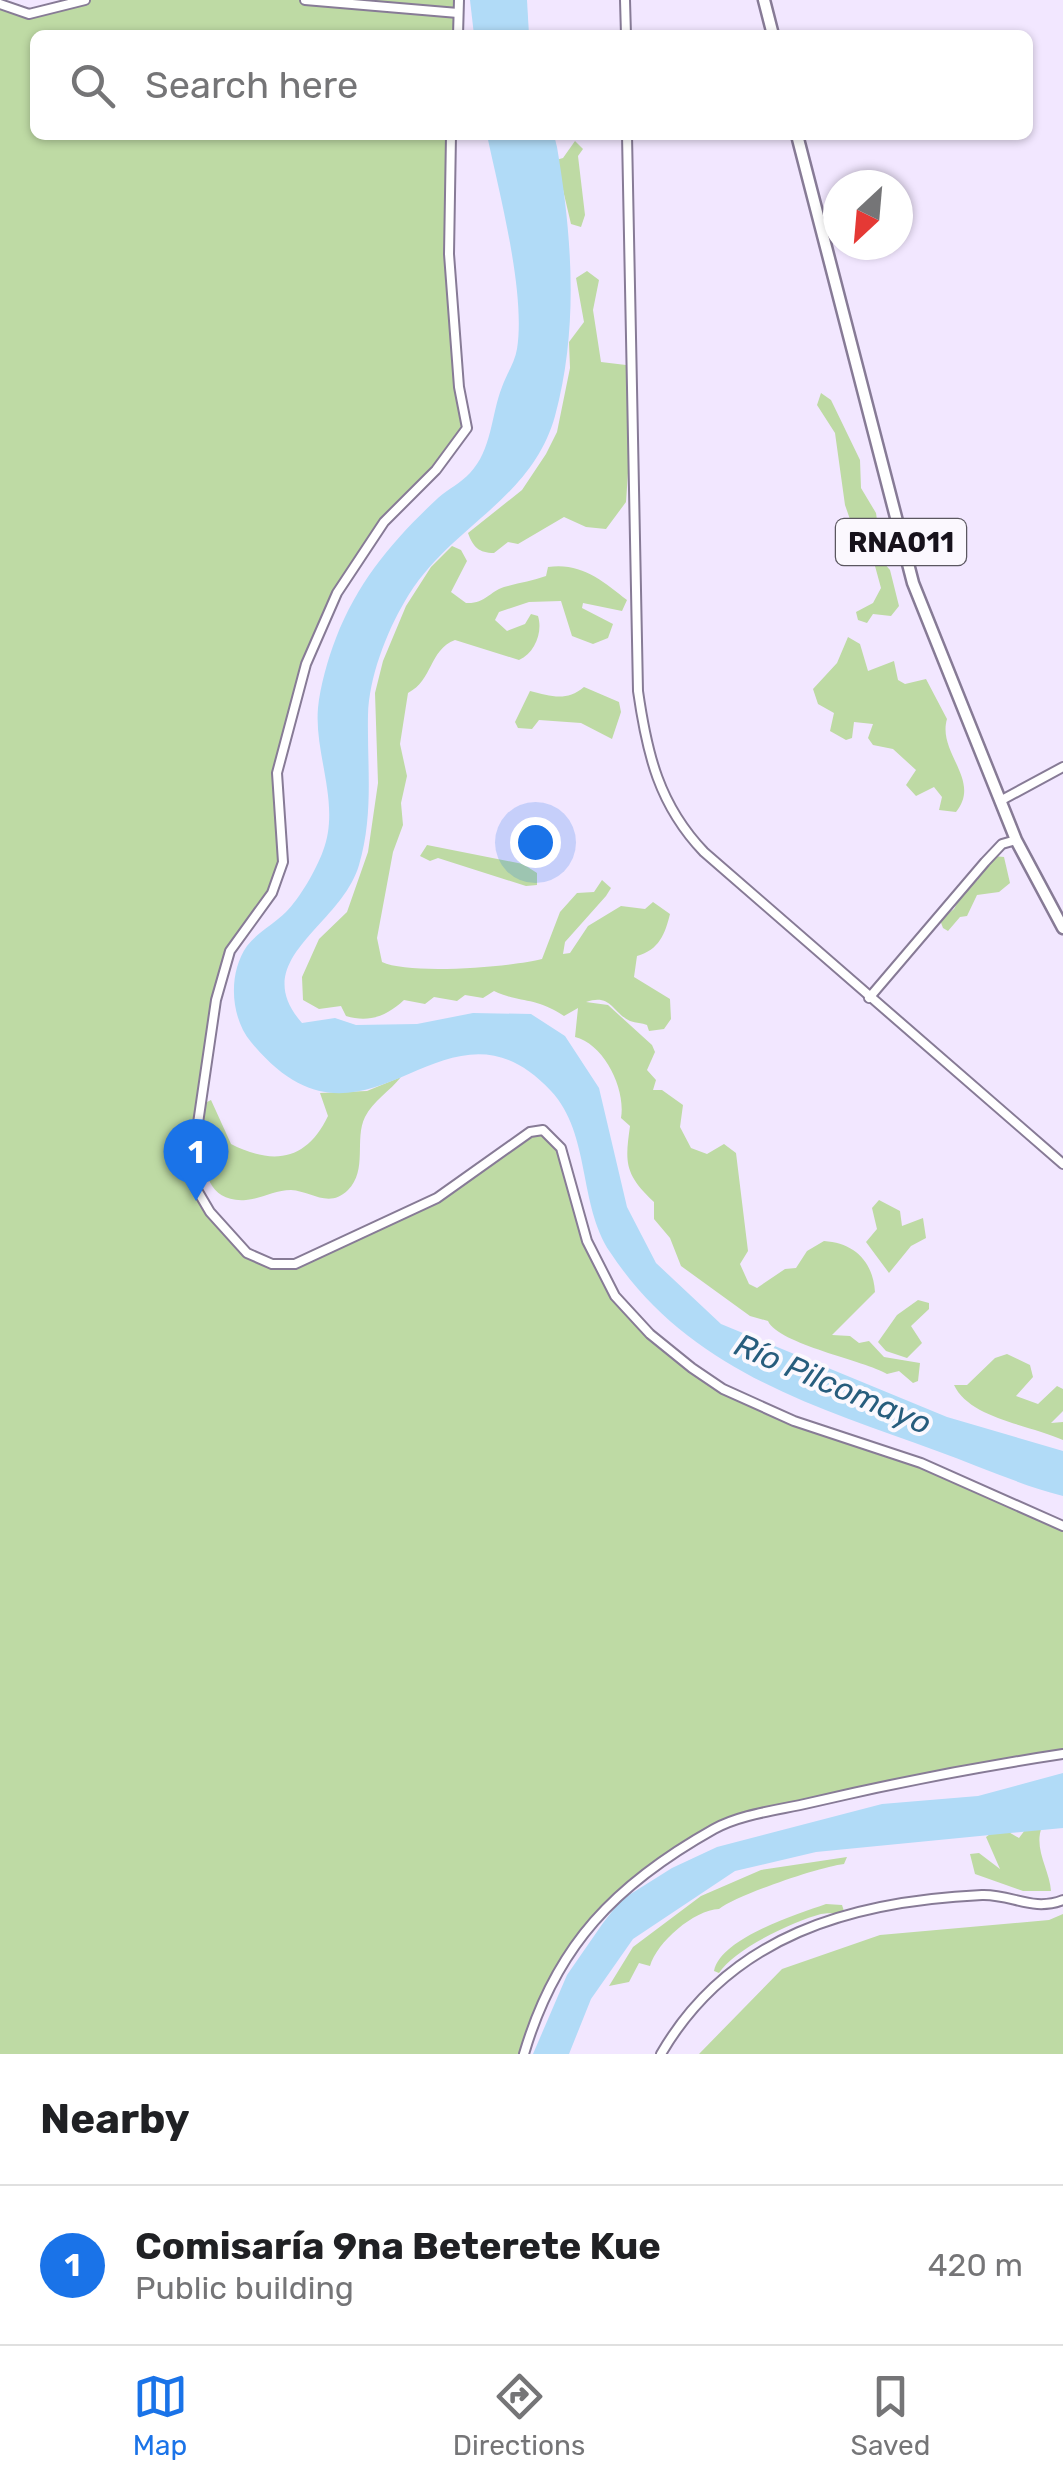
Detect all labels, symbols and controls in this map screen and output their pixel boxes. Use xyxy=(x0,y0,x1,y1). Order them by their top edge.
search box xyxy=(30,30,1033,140)
icon: search xyxy=(65,58,120,113)
text: Search here xyxy=(145,62,358,108)
north arrow xyxy=(823,170,913,260)
road number: RNA011 xyxy=(836,519,966,565)
your location xyxy=(510,817,561,868)
pin: 1 xyxy=(164,1118,228,1201)
water label: Río Pilcomayo xyxy=(729,1326,937,1442)
text: Nearby xyxy=(40,2094,190,2144)
text: Comisaría 9na Beterete Kue xyxy=(135,2223,661,2269)
text: 1 xyxy=(65,2246,80,2284)
text: 420 m xyxy=(928,2246,1023,2284)
text: Public building xyxy=(135,2269,354,2307)
tab: Map xyxy=(133,2369,188,2462)
tab: Directions xyxy=(453,2369,585,2462)
tab: Saved xyxy=(850,2369,930,2462)

